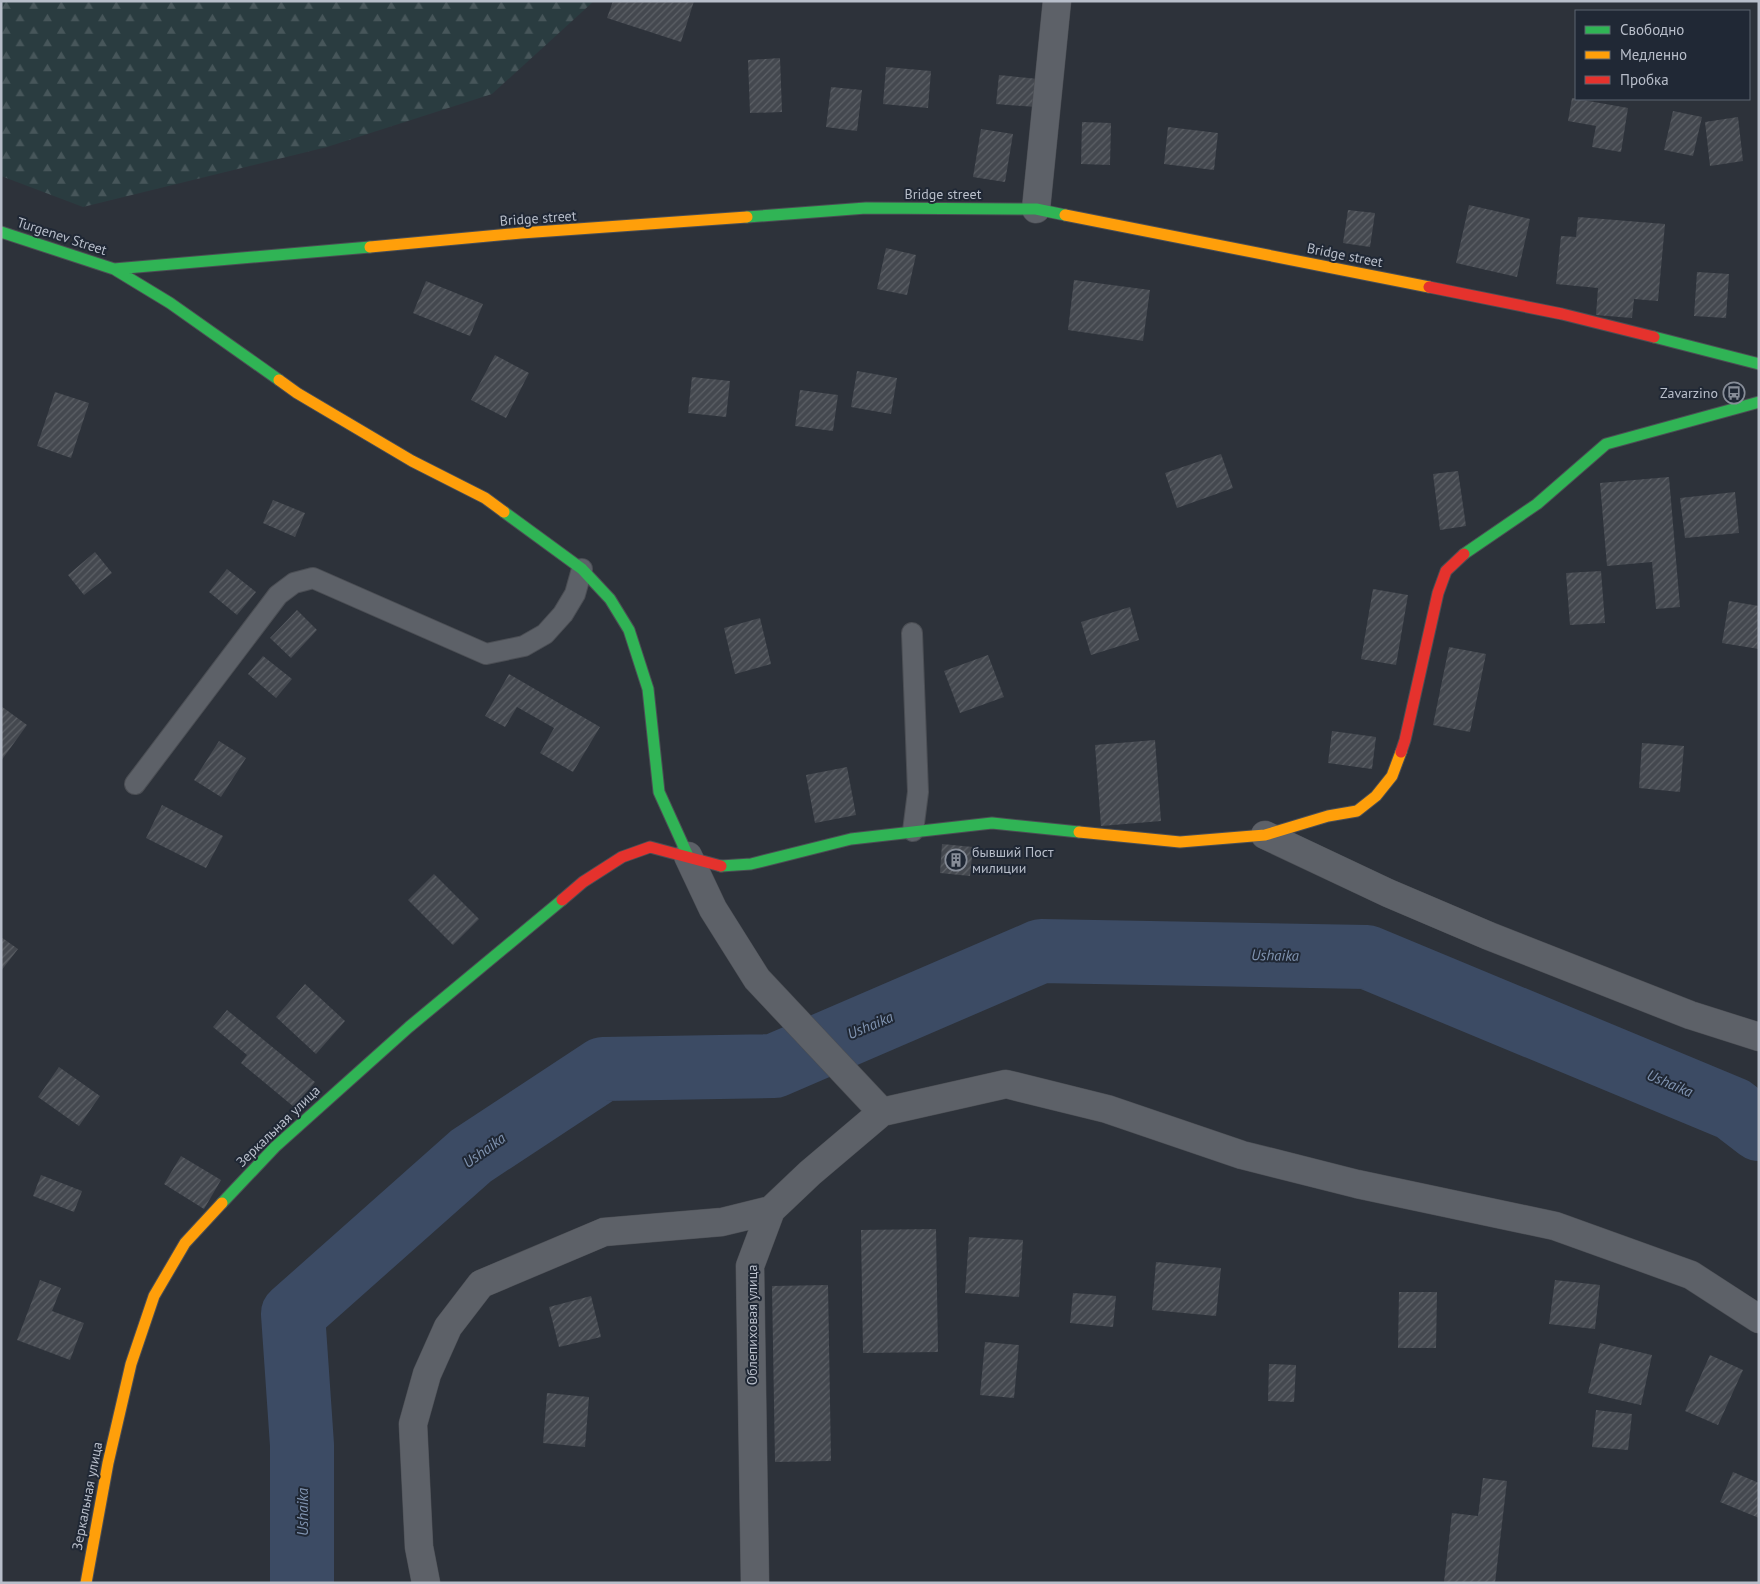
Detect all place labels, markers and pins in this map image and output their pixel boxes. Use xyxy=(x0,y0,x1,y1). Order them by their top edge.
bus stop icon: Zavarzino xyxy=(1722,381,1746,405)
place label: Zavarzino xyxy=(1660,384,1718,402)
place label: бывший Пост милиции xyxy=(972,843,1054,877)
building icon: бывший Пост милиции xyxy=(944,848,968,872)

